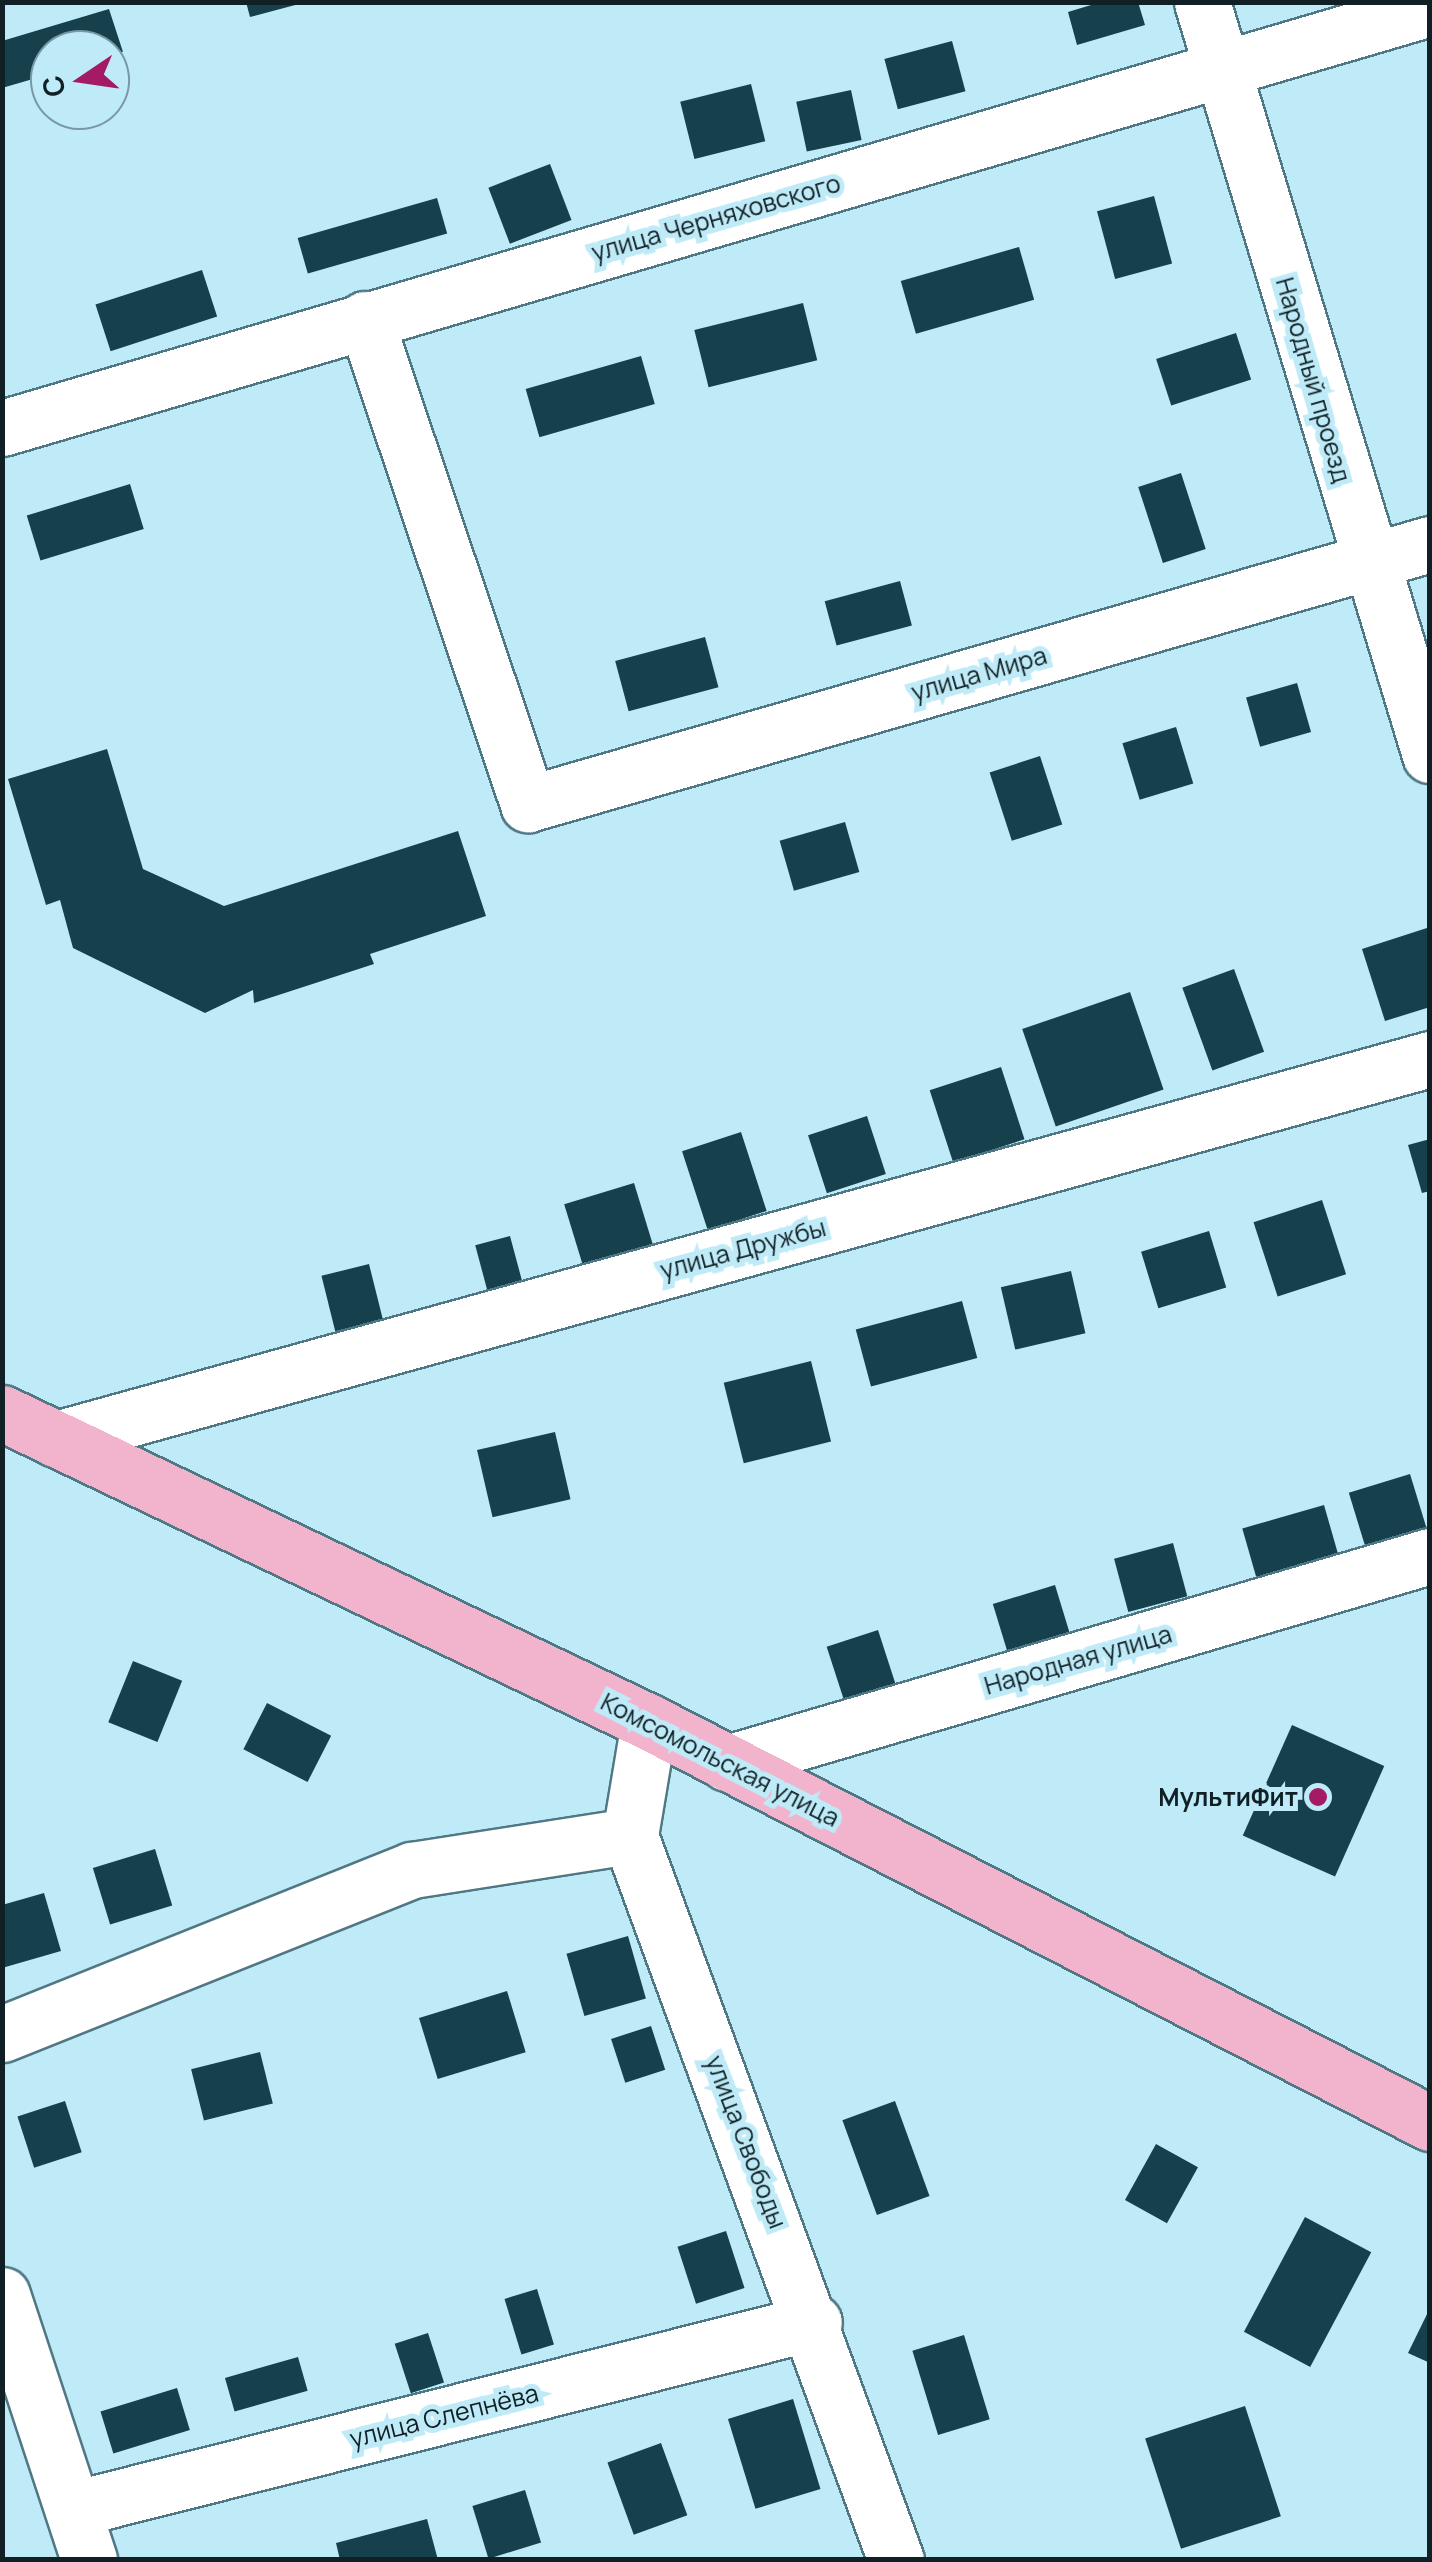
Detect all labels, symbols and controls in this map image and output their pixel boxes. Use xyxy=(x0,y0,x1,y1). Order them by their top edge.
north arrow xyxy=(30,30,130,130)
text: С xyxy=(32,72,74,101)
street label: улица Черняховского xyxy=(588,168,844,268)
street label: Народный проезд xyxy=(1269,274,1357,486)
street label: улица Мира xyxy=(908,640,1050,708)
street label: улица Дружбы xyxy=(657,1212,829,1286)
street label: Народная улица xyxy=(981,1619,1175,1701)
street label: Комсомольская улица xyxy=(596,1687,844,1833)
place label: МультиФит xyxy=(1158,1782,1298,1812)
marker: МультиФит xyxy=(1307,1786,1329,1808)
street label: улица Свободы xyxy=(699,2051,793,2233)
street label: улица Слепнёва xyxy=(347,2378,541,2454)

